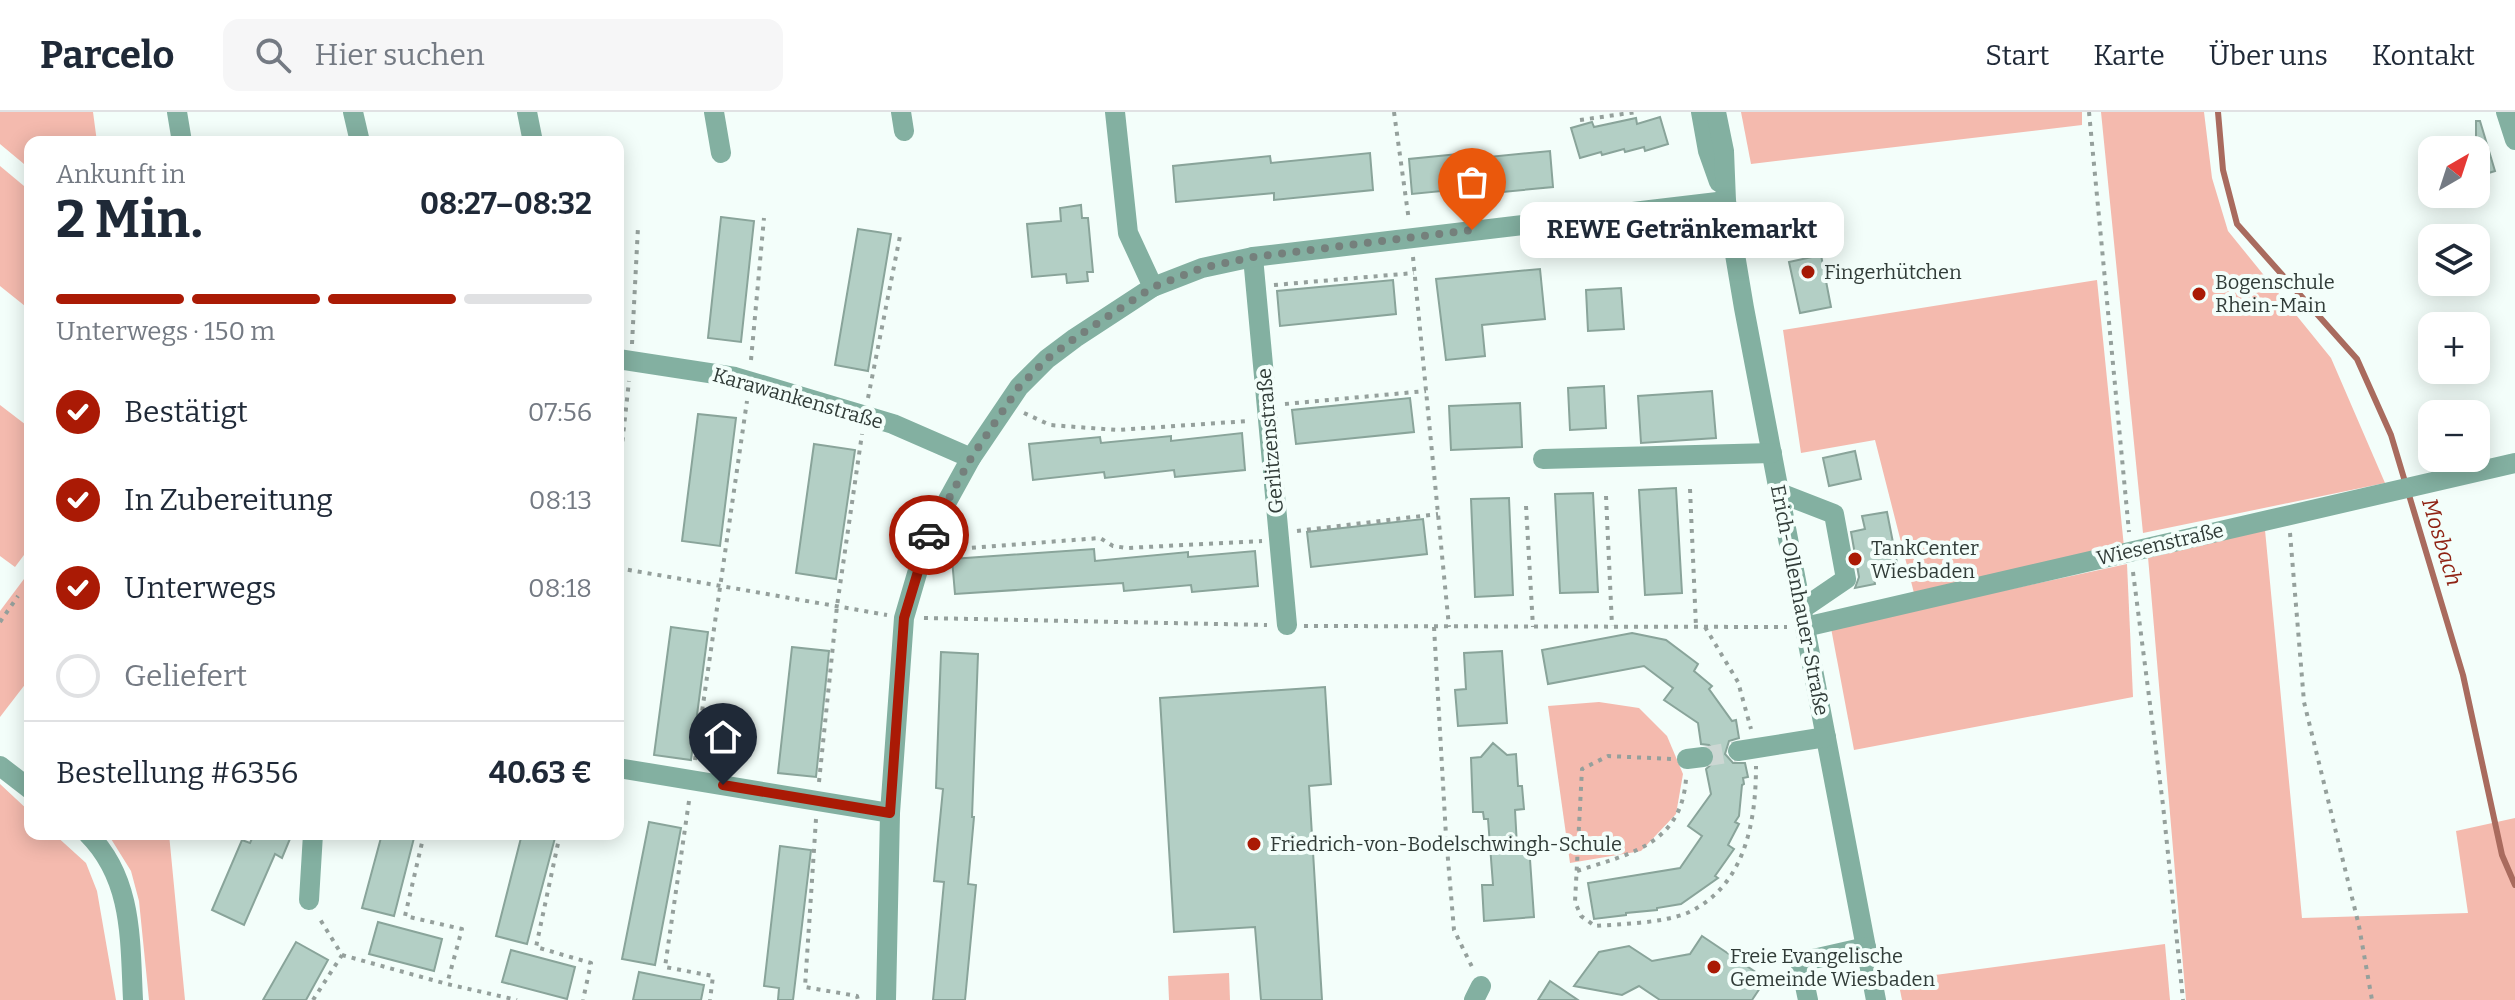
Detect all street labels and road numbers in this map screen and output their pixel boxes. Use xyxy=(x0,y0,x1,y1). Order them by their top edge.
street label: Karawankenstraße xyxy=(710,362,886,434)
street label: Gerlitzenstraße xyxy=(1252,367,1288,515)
street label: Erich-Ollenhauer-Straße xyxy=(1766,482,1834,718)
street label: Wiesenstraße xyxy=(2094,518,2226,570)

